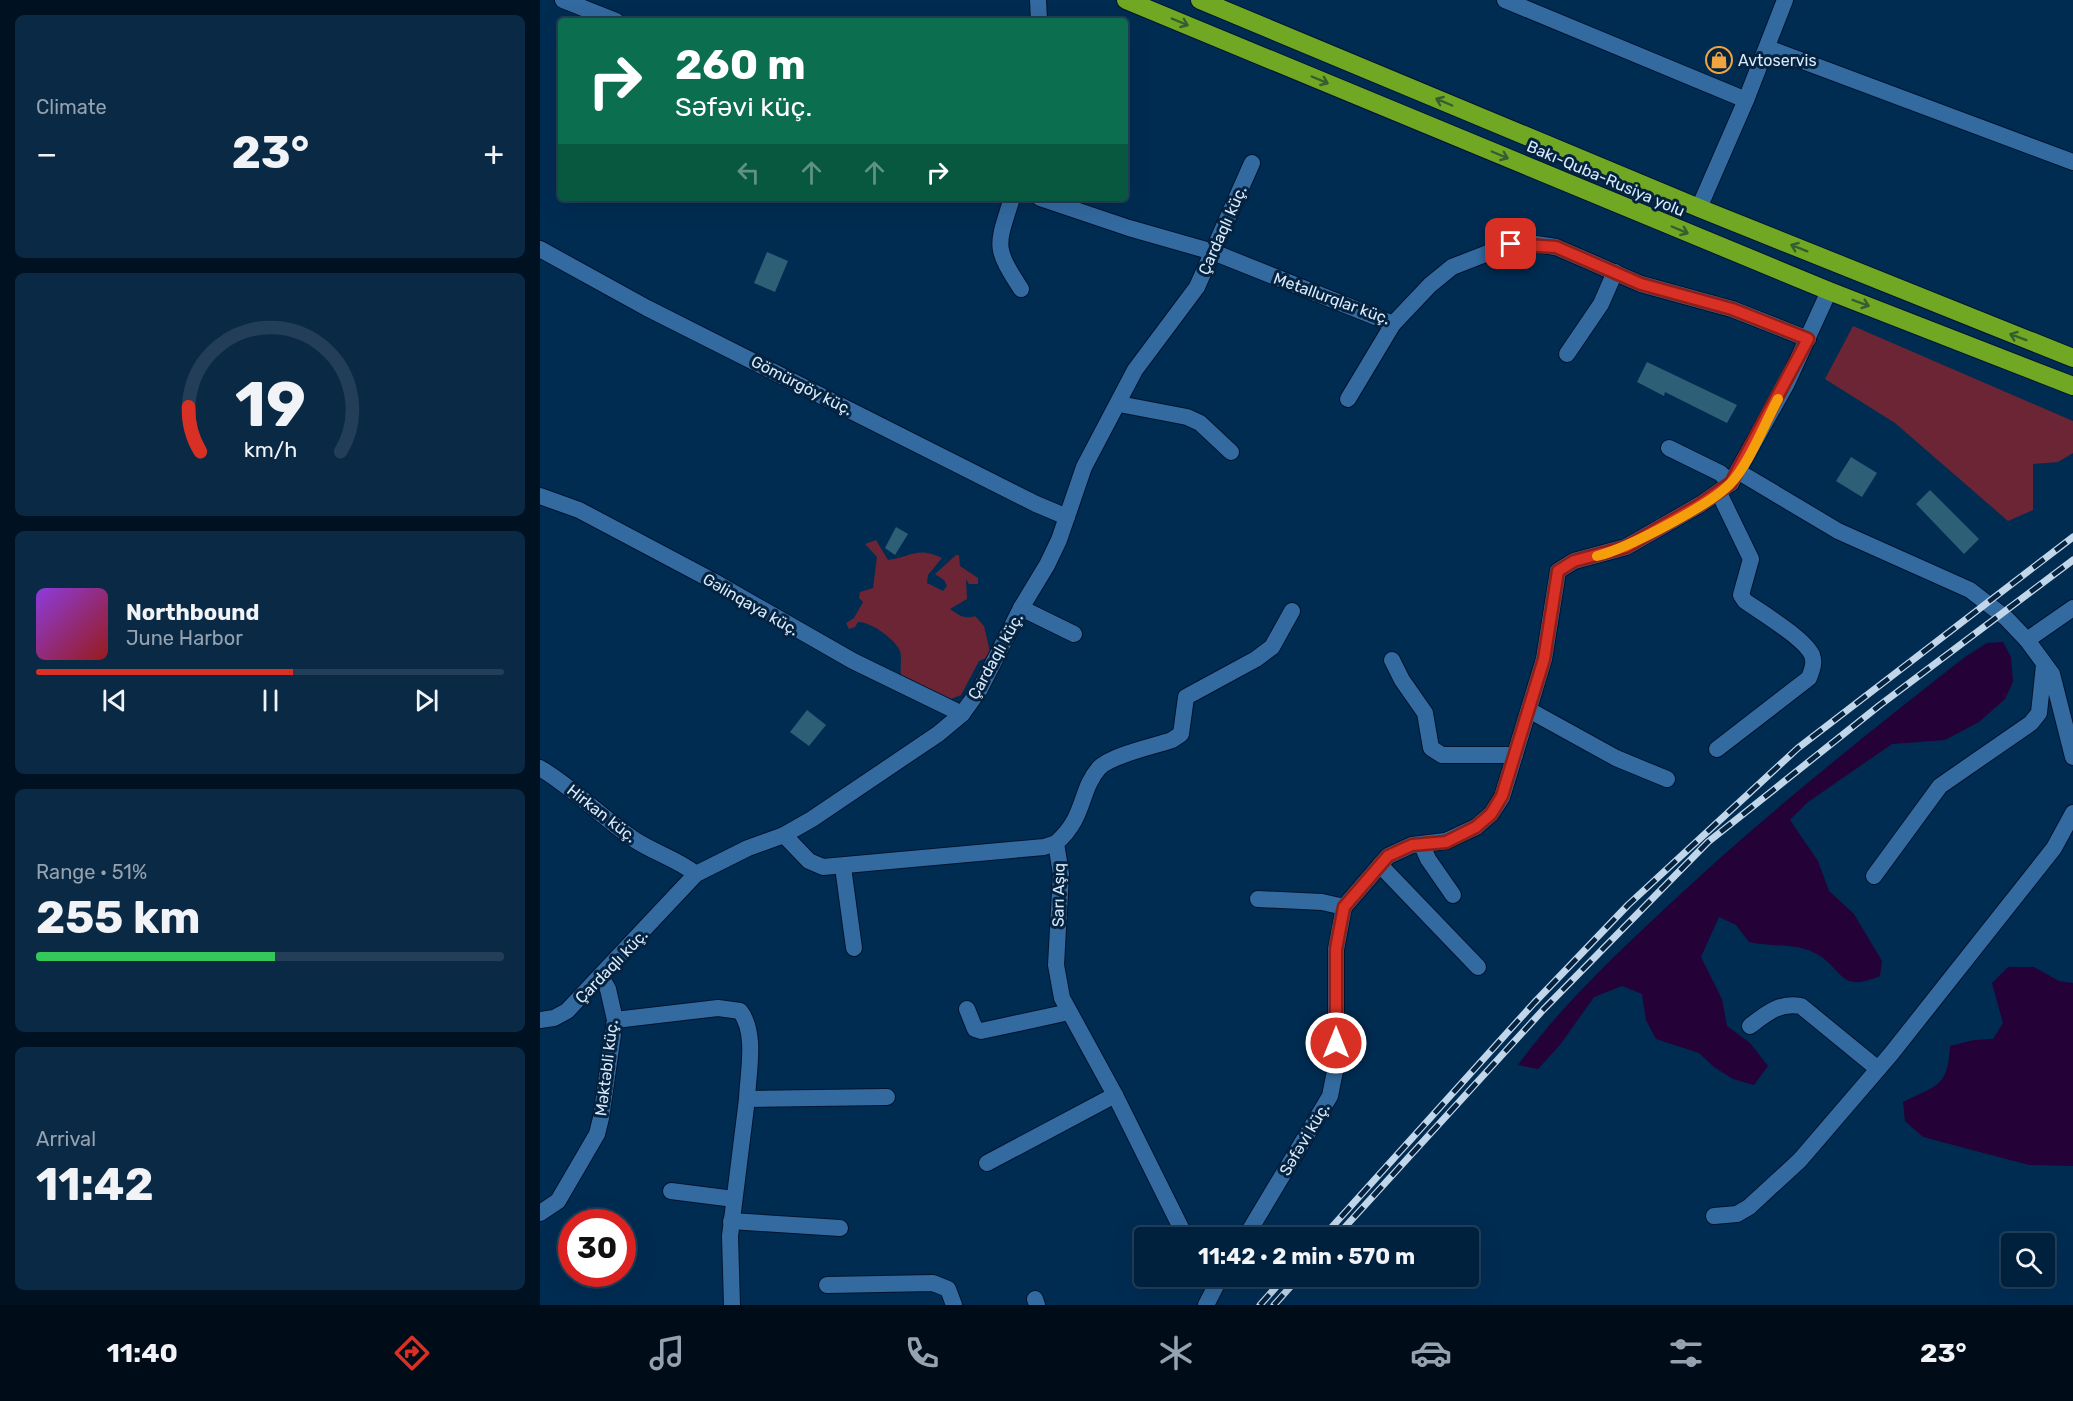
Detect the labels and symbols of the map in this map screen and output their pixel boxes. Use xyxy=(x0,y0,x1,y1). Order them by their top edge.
one-way arrow xyxy=(1171,17,1189,28)
shop icon: Avtoservis xyxy=(1704,45,1734,75)
place label: Avtoservis xyxy=(1738,51,1817,70)
one-way arrow xyxy=(1310,75,1328,86)
one-way arrow xyxy=(1435,96,1454,107)
street label: Bakı-Quba-Rusiya yolu xyxy=(1524,136,1688,220)
one-way arrow xyxy=(1490,150,1509,161)
street label: Çardaqlı küç. xyxy=(1194,183,1251,278)
pin xyxy=(1485,218,1536,269)
one-way arrow xyxy=(1670,225,1689,236)
one-way arrow xyxy=(1790,242,1808,253)
street label: Metallurqlar küç. xyxy=(1271,269,1393,328)
one-way arrow xyxy=(1851,298,1870,309)
one-way arrow xyxy=(2010,331,2028,342)
street label: Gömürgöy küç. xyxy=(748,352,856,419)
street label: Gəlinqaya küç. xyxy=(699,569,802,640)
street label: Çardaqlı küç. xyxy=(964,610,1027,703)
street label: Hirkan küç. xyxy=(563,780,640,846)
street label: Sarı Aşıq xyxy=(1048,863,1069,927)
street label: Çardaqlı küç. xyxy=(571,925,651,1007)
position arrow xyxy=(1304,1011,1368,1075)
street label: Məktəbli küç. xyxy=(591,1019,622,1117)
street label: Səfəvi küç. xyxy=(1275,1100,1334,1179)
speed limit sign: 30 xyxy=(558,1209,636,1287)

